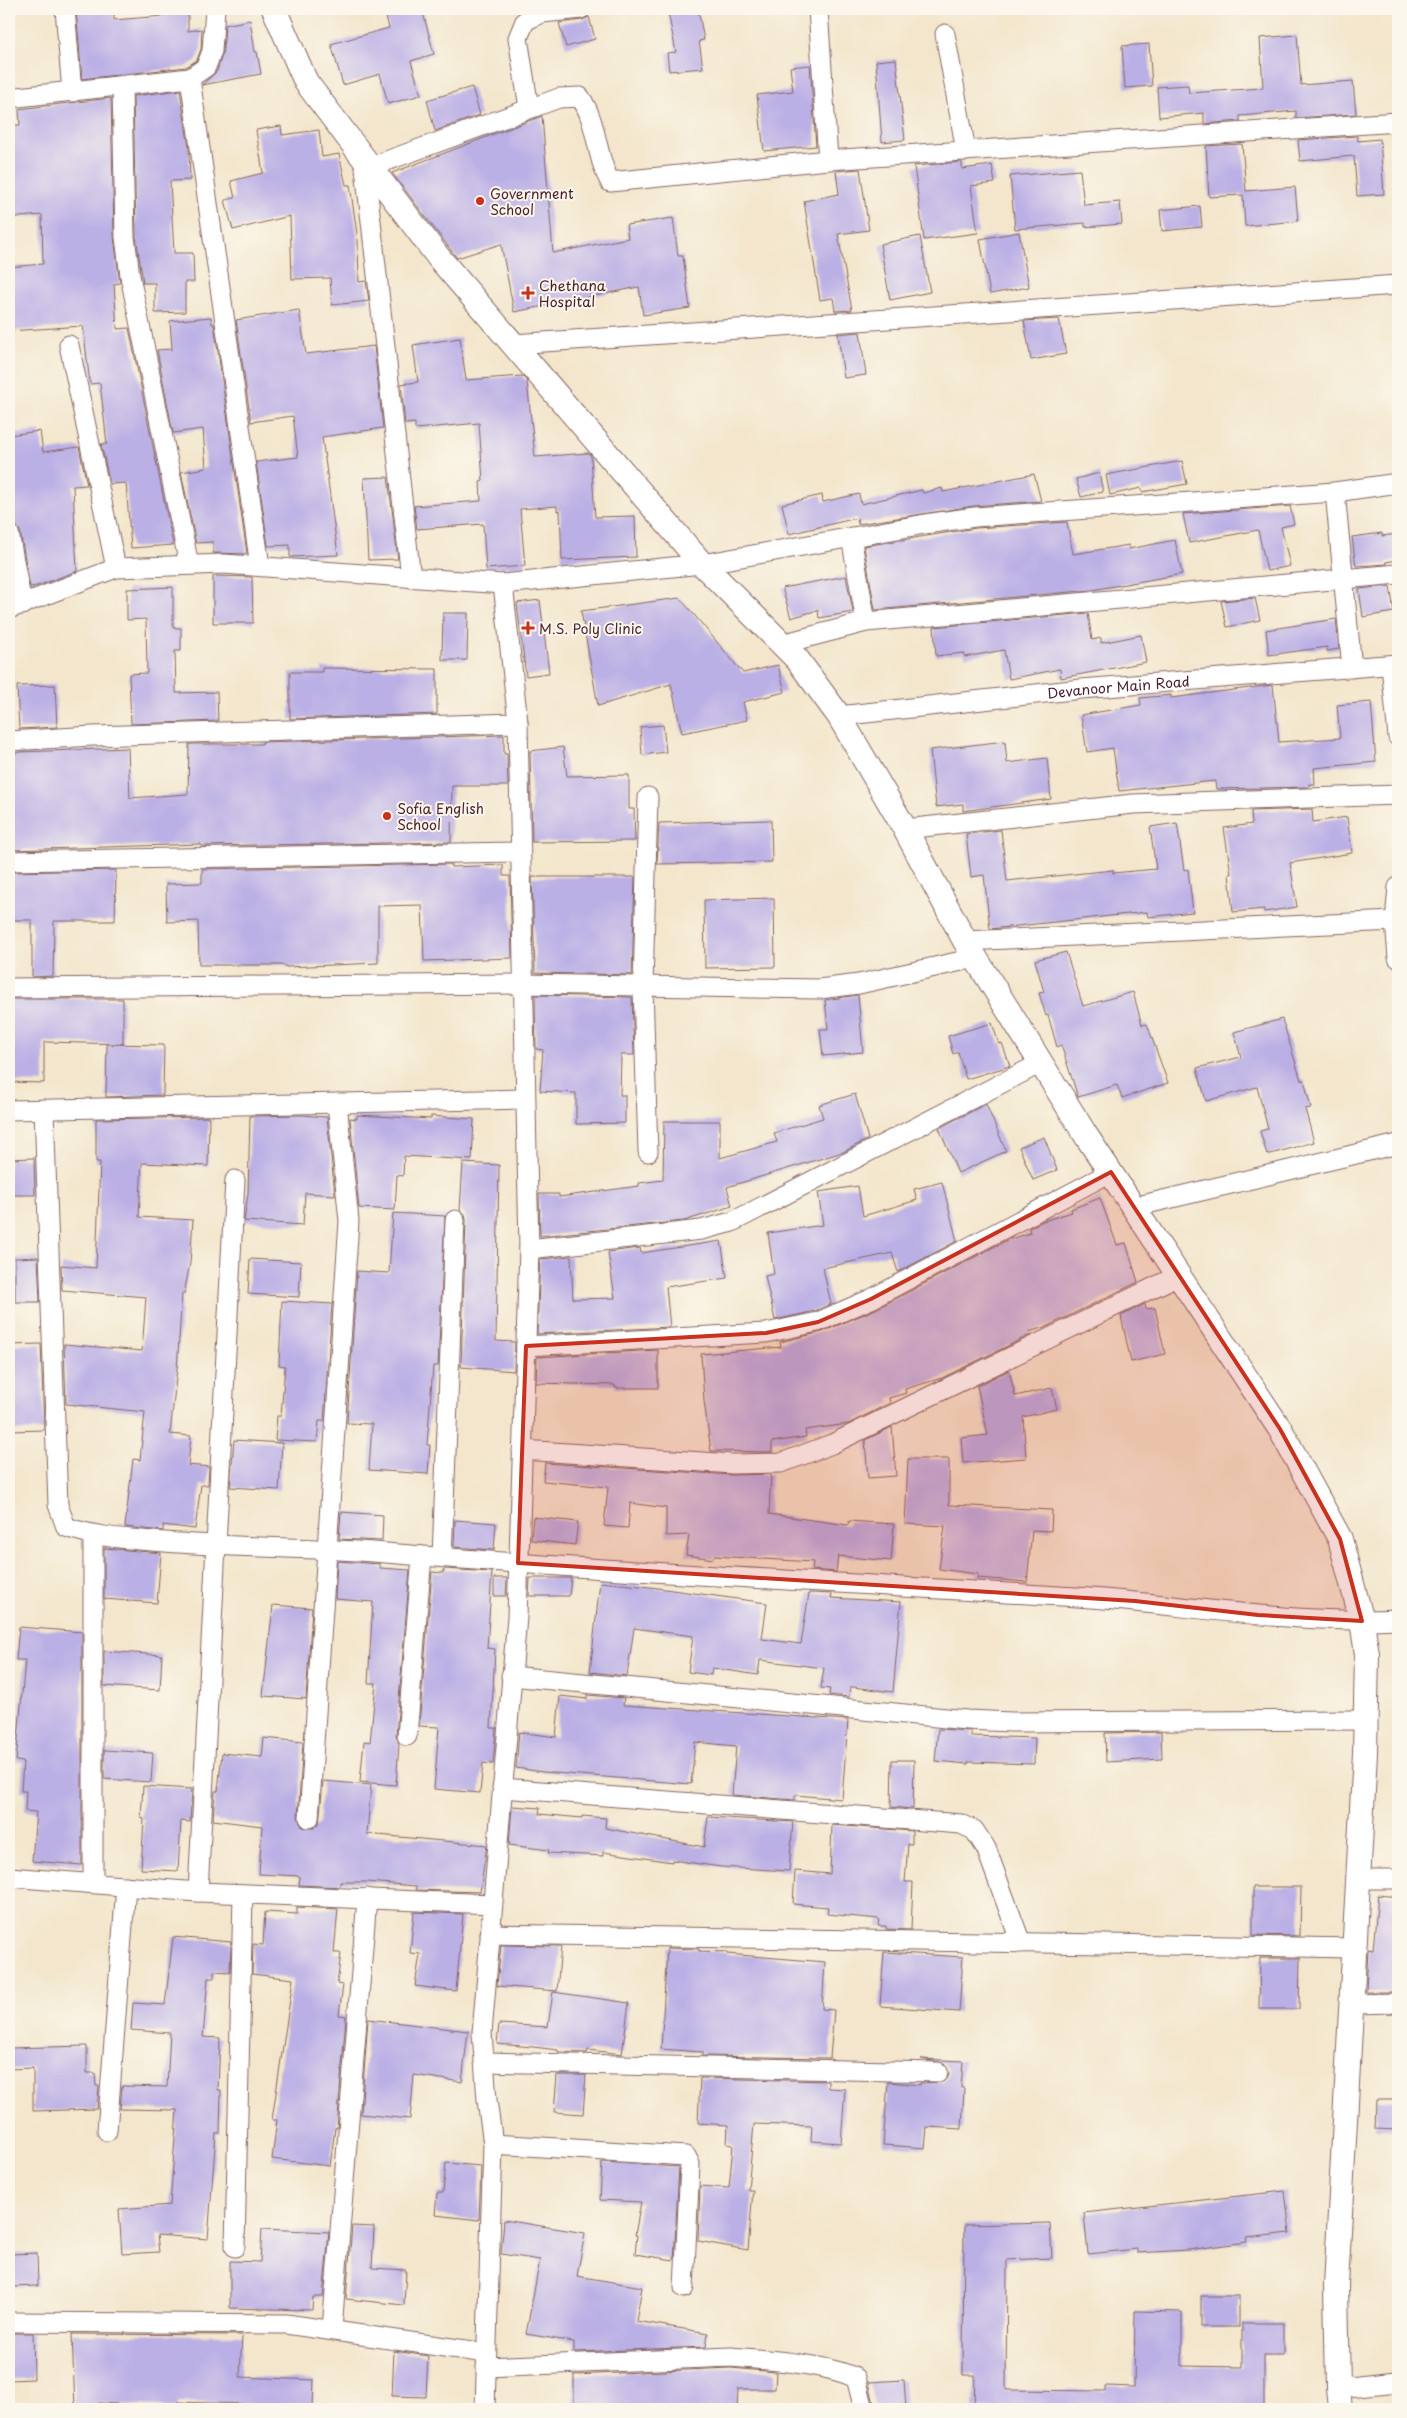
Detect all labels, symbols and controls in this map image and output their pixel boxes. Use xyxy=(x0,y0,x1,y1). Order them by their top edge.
place label: Government School xyxy=(490,183,574,220)
marker: Government School xyxy=(474,195,486,207)
place label: Chethana Hospital xyxy=(539,275,606,312)
marker: Chethana Hospital xyxy=(521,286,535,300)
place label: M.S. Poly Clinic xyxy=(539,618,642,639)
marker: M.S. Poly Clinic xyxy=(521,621,535,635)
street label: Devanoor Main Road xyxy=(1046,670,1190,703)
place label: Sofia English School xyxy=(397,798,484,835)
marker: Sofia English School xyxy=(381,810,393,822)

